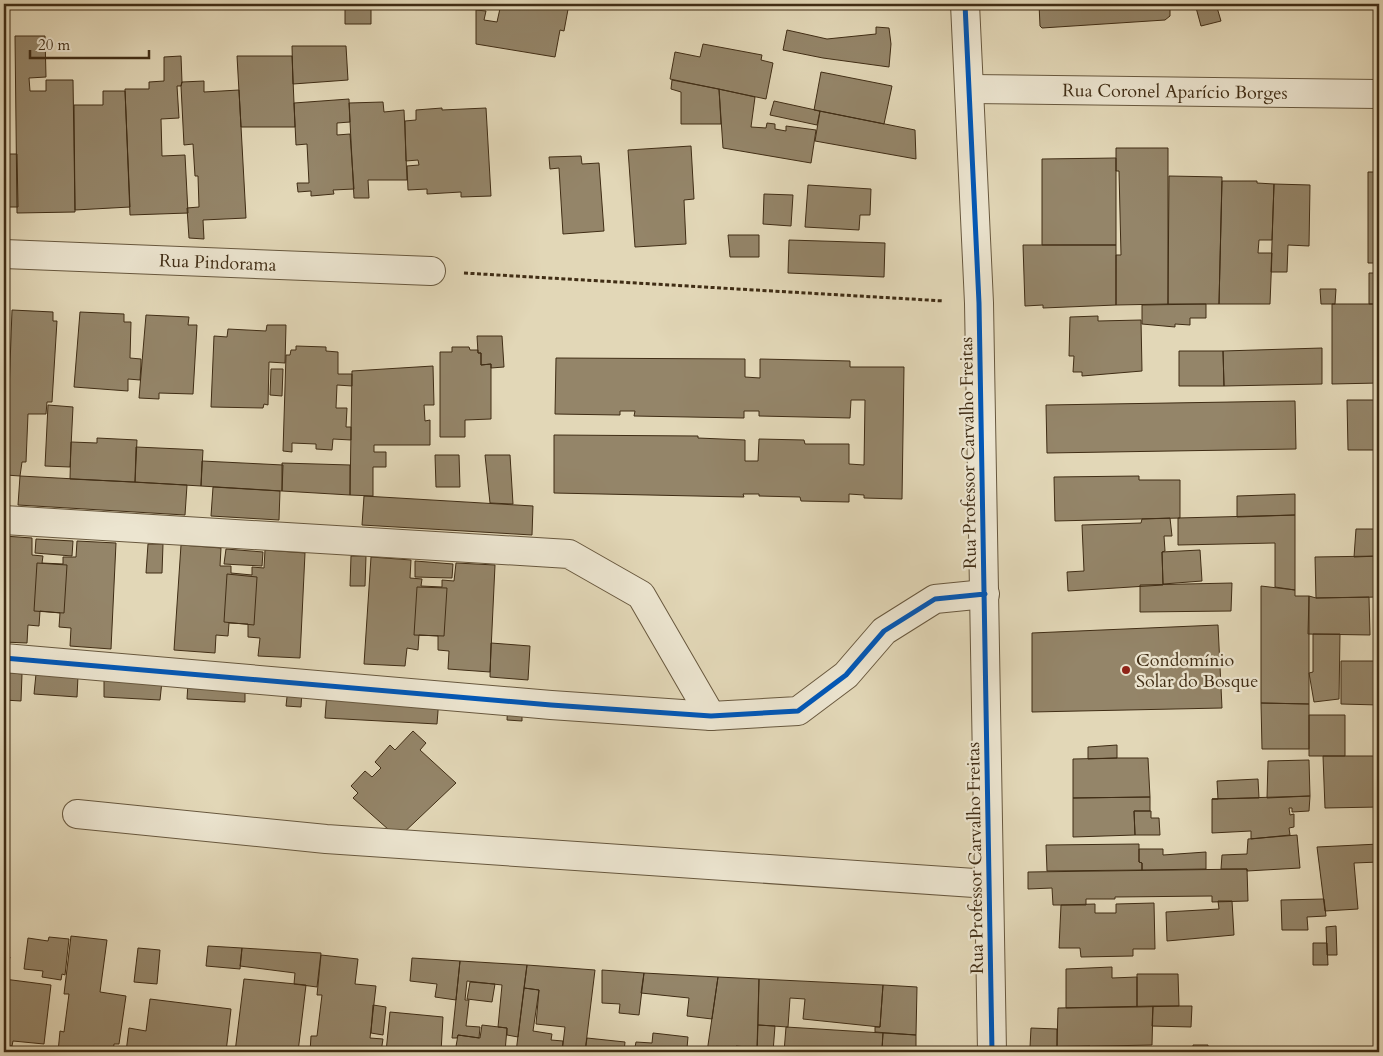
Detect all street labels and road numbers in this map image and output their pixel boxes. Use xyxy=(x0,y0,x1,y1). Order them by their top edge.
street label: Rua Coronel Aparício Borges xyxy=(1062,78,1288,106)
street label: Rua Pindorama xyxy=(159,248,277,278)
street label: Rua Professor Carvalho Freitas xyxy=(954,337,983,569)
street label: Rua Professor Carvalho Freitas xyxy=(961,742,990,974)

